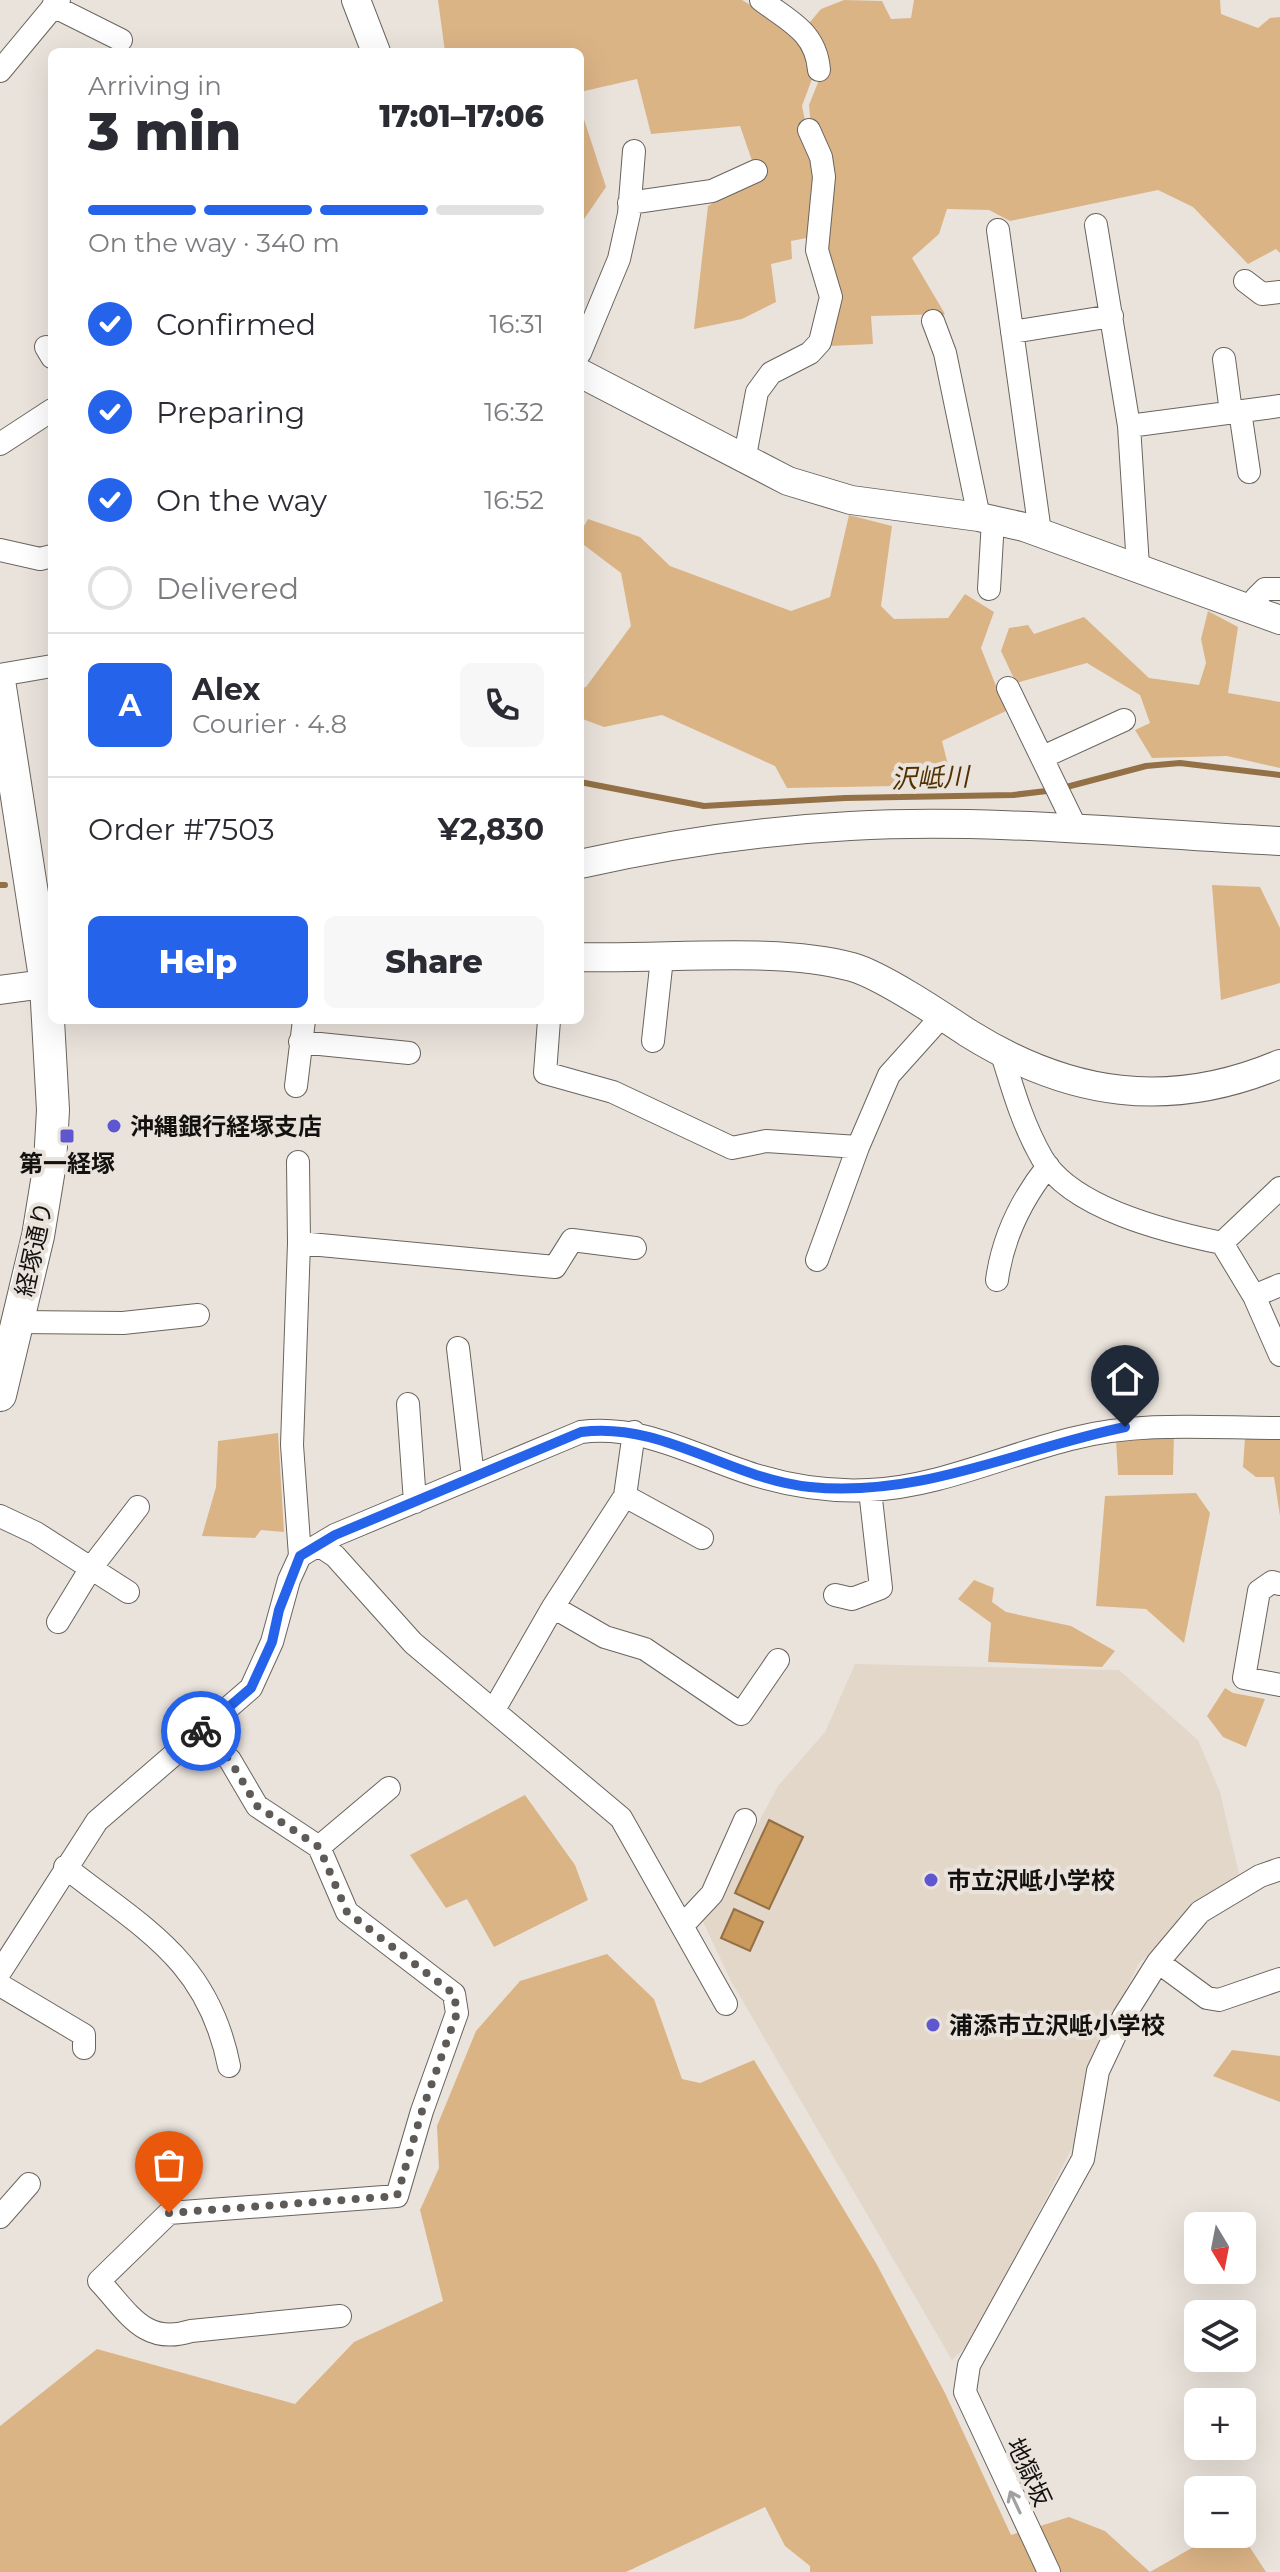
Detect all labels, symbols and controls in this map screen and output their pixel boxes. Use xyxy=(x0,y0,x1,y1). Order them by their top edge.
text: Arriving in xyxy=(88,70,222,102)
text: 17:01–17:06 xyxy=(379,98,544,135)
text: 3 min xyxy=(88,100,241,163)
text: On the way · 340 m xyxy=(88,227,340,259)
icon: check xyxy=(88,302,132,346)
text: Confirmed xyxy=(156,306,316,343)
text: 16:31 xyxy=(489,308,544,340)
icon: check xyxy=(88,390,132,434)
text: Preparing xyxy=(156,394,305,431)
text: 16:32 xyxy=(484,396,544,428)
icon: check xyxy=(88,478,132,522)
text: On the way xyxy=(156,482,327,519)
text: 16:52 xyxy=(484,484,544,516)
text: Delivered xyxy=(156,570,299,607)
button: phone xyxy=(460,663,544,747)
text: Alex xyxy=(192,671,260,708)
text: A xyxy=(119,687,141,724)
text: Courier · 4.8 xyxy=(192,708,347,740)
water label: 沢岻川 xyxy=(890,761,973,795)
text: Order #7503 xyxy=(88,811,275,848)
text: ¥2,830 xyxy=(438,811,544,848)
button: Help xyxy=(88,916,308,1008)
button: Share xyxy=(324,916,544,1008)
place label: 沖縄銀行経塚支店 xyxy=(130,1112,322,1141)
marker: 沖縄銀行経塚支店 xyxy=(105,1117,123,1135)
marker: 第一経塚 xyxy=(58,1127,76,1145)
place label: 第一経塚 xyxy=(19,1149,115,1178)
street label: 経塚通り xyxy=(10,1199,58,1299)
pin xyxy=(1091,1345,1159,1427)
icon: home xyxy=(1103,1357,1147,1401)
courier xyxy=(161,1691,241,1771)
icon: bike xyxy=(179,1709,223,1753)
place label: 市立沢岻小学校 xyxy=(947,1866,1115,1895)
marker: 市立沢岻小学校 xyxy=(922,1871,940,1889)
place label: 浦添市立沢岻小学校 xyxy=(949,2011,1165,2040)
marker: 浦添市立沢岻小学校 xyxy=(924,2016,942,2034)
pin xyxy=(135,2131,203,2213)
icon: bag xyxy=(147,2143,191,2187)
north arrow xyxy=(1184,2212,1256,2284)
map controls xyxy=(1184,2212,1256,2548)
button: layers xyxy=(1184,2300,1256,2372)
button: + xyxy=(1184,2388,1256,2460)
street label: 地獄坂 xyxy=(1001,2433,1057,2511)
button: − xyxy=(1184,2476,1256,2548)
one-way arrow xyxy=(1006,2491,1021,2515)

